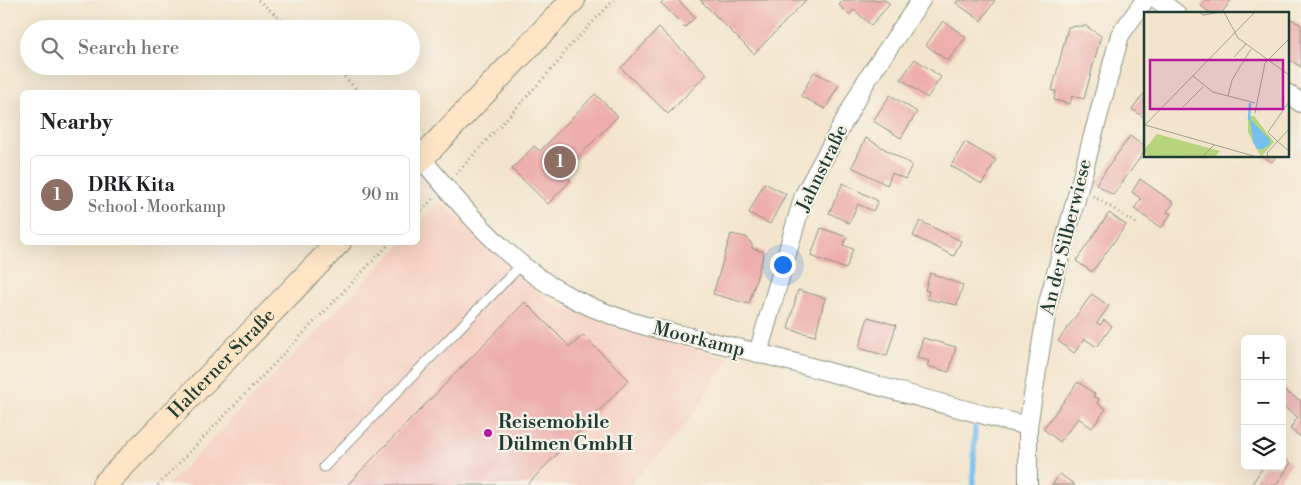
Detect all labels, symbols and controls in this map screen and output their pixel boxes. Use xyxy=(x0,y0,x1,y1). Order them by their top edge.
inset map xyxy=(1144,12,1288,158)
search box xyxy=(20,20,420,75)
icon: search xyxy=(38,34,66,62)
text: Search here xyxy=(78,36,179,60)
text: Nearby xyxy=(40,110,113,136)
street label: Jahnstraße xyxy=(790,121,853,216)
pin: 1 xyxy=(544,143,576,181)
street label: An der Silberwiese xyxy=(1035,157,1097,318)
text: DRK Kita xyxy=(88,173,175,197)
text: 1 xyxy=(53,185,61,205)
text: 90 m xyxy=(361,185,399,205)
text: School · Moorkamp xyxy=(88,197,226,217)
your location xyxy=(770,252,796,278)
street label: Halterner Straße xyxy=(163,303,280,424)
street label: Moorkamp xyxy=(651,316,747,362)
map controls xyxy=(1241,335,1286,470)
button: + xyxy=(1241,335,1286,380)
button: − xyxy=(1241,380,1286,425)
place label: Reisemobile Dülmen GmbH xyxy=(498,410,634,456)
button: layers xyxy=(1241,425,1286,470)
marker: Reisemobile Dülmen GmbH xyxy=(482,427,494,439)

